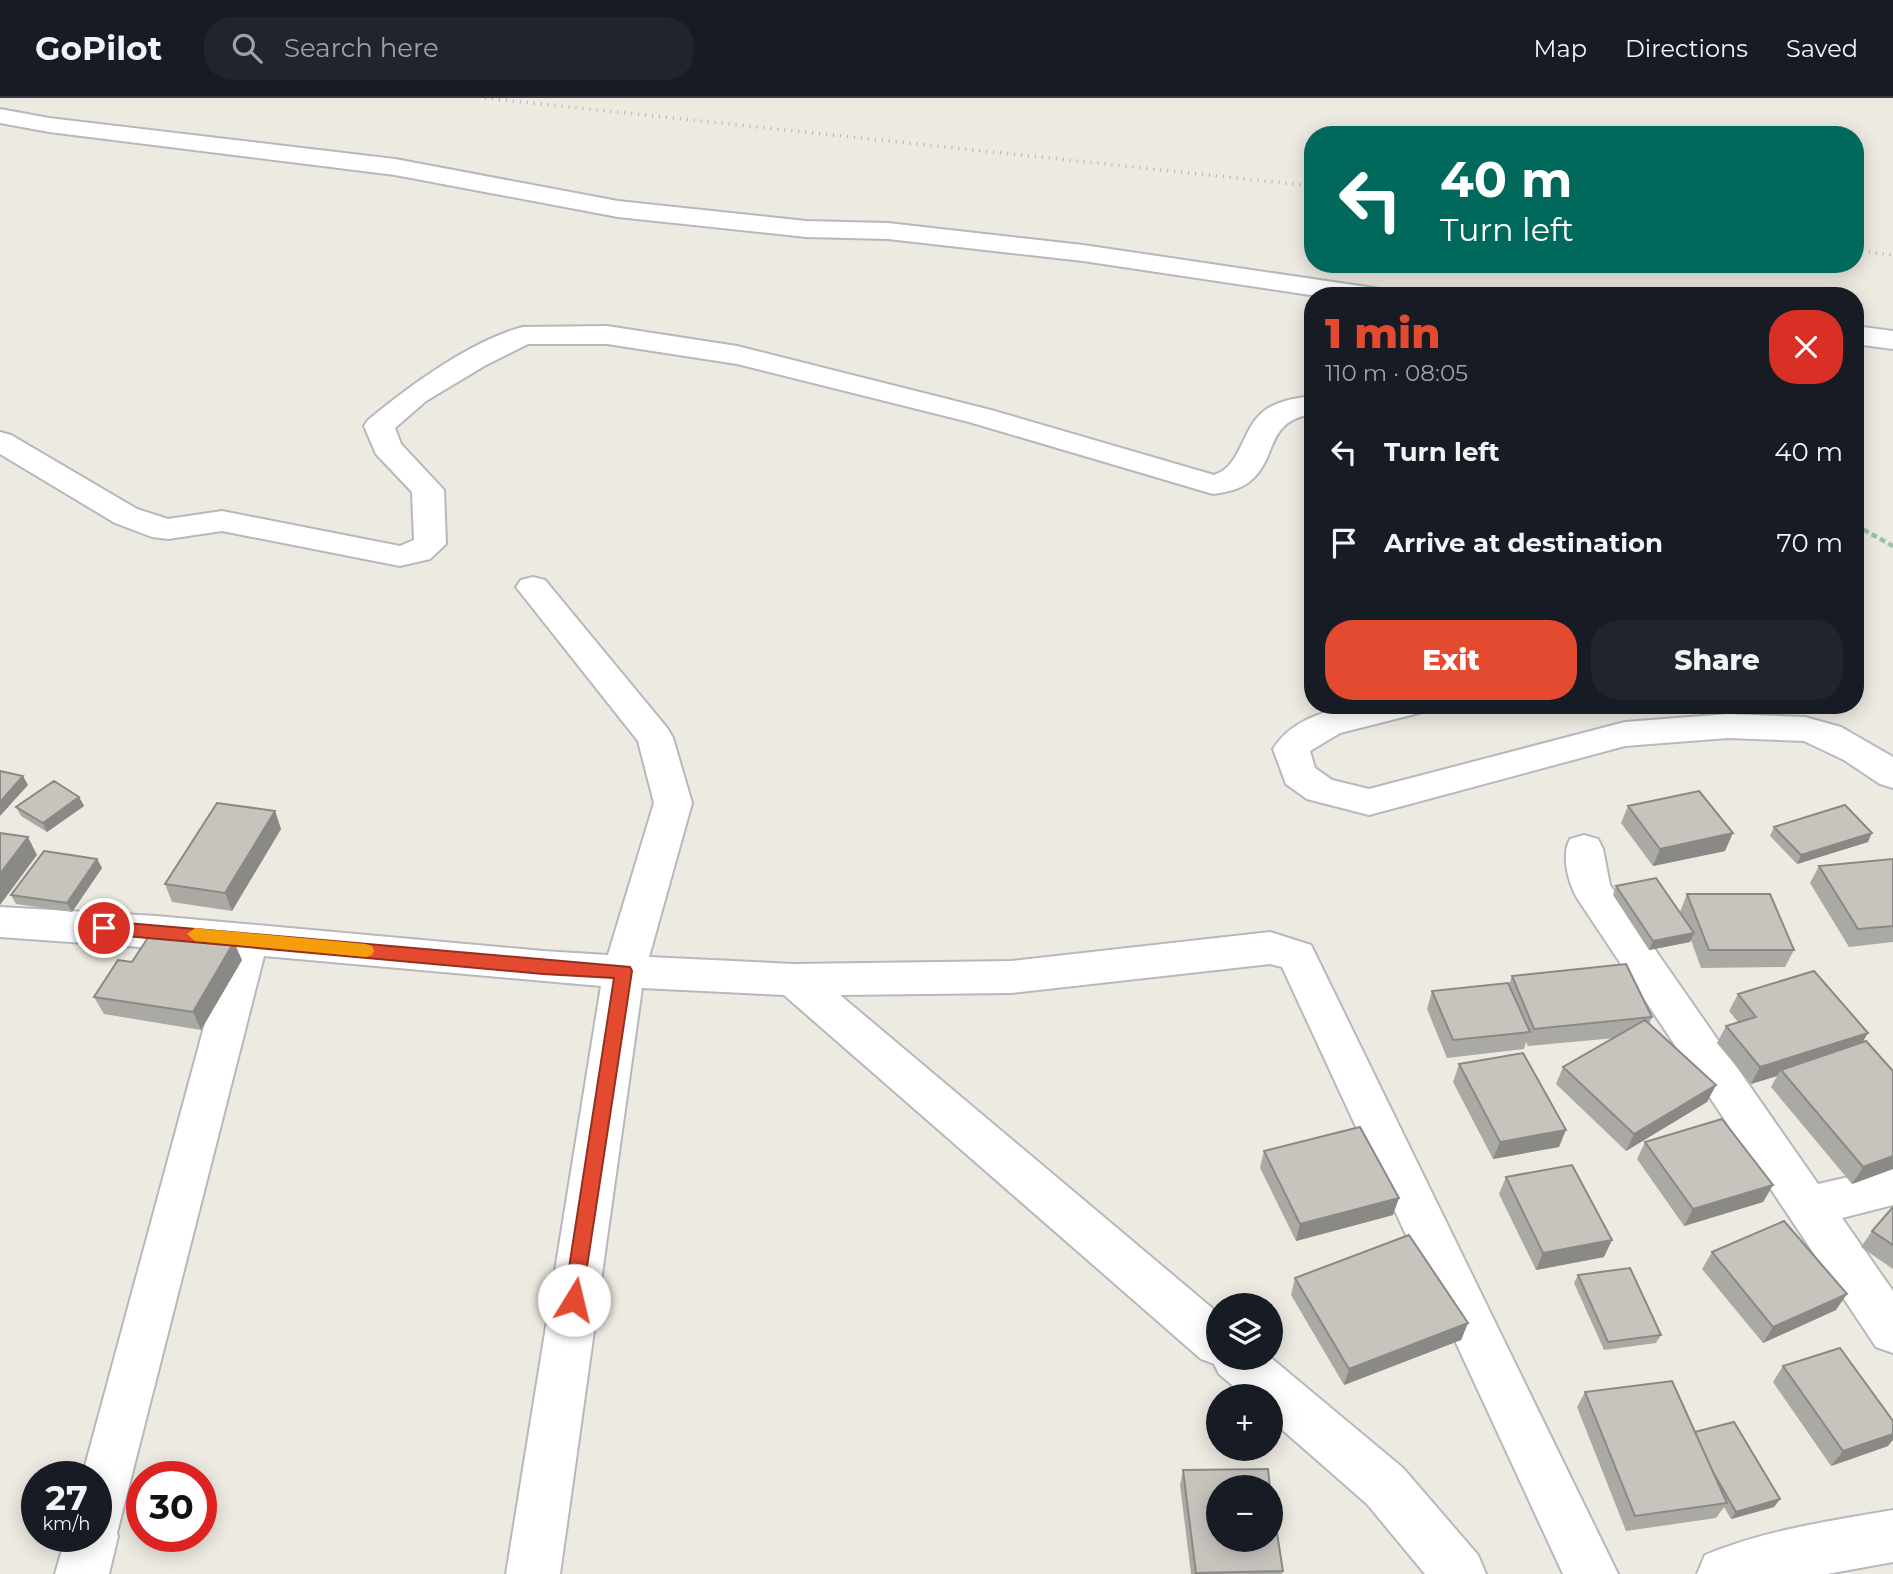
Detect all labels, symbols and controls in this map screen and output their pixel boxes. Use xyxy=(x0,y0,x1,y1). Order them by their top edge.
search box xyxy=(204,17,694,80)
text: GoPilot xyxy=(35,28,162,68)
icon: search xyxy=(228,29,266,67)
text: Search here xyxy=(284,32,439,64)
text: Map xyxy=(1534,34,1587,63)
text: Directions xyxy=(1625,34,1748,63)
text: Saved xyxy=(1786,34,1858,63)
text: 40 m xyxy=(1440,150,1572,209)
icon: left xyxy=(1325,154,1416,245)
text: Turn left xyxy=(1440,210,1574,249)
text: 1 min xyxy=(1325,307,1441,359)
button: close xyxy=(1769,310,1843,384)
text: 110 m · 08:05 xyxy=(1325,359,1468,387)
icon: left xyxy=(1325,433,1363,471)
text: Turn left xyxy=(1384,436,1500,468)
text: 40 m xyxy=(1774,436,1843,468)
icon: arrive xyxy=(1325,524,1363,562)
text: Arrive at destination xyxy=(1384,527,1663,559)
text: 70 m xyxy=(1777,527,1843,559)
button: Exit xyxy=(1325,620,1577,700)
button: Share xyxy=(1591,620,1843,700)
pin xyxy=(74,898,134,958)
icon: arrive xyxy=(85,909,123,947)
position arrow xyxy=(537,1263,611,1337)
map controls xyxy=(1206,1293,1283,1552)
button: layers xyxy=(1206,1293,1283,1370)
button: + xyxy=(1206,1384,1283,1461)
speed limit sign: 30 xyxy=(126,1461,217,1552)
button: − xyxy=(1206,1475,1283,1552)
text: 27 xyxy=(45,1476,88,1519)
text: km/h xyxy=(42,1513,91,1535)

